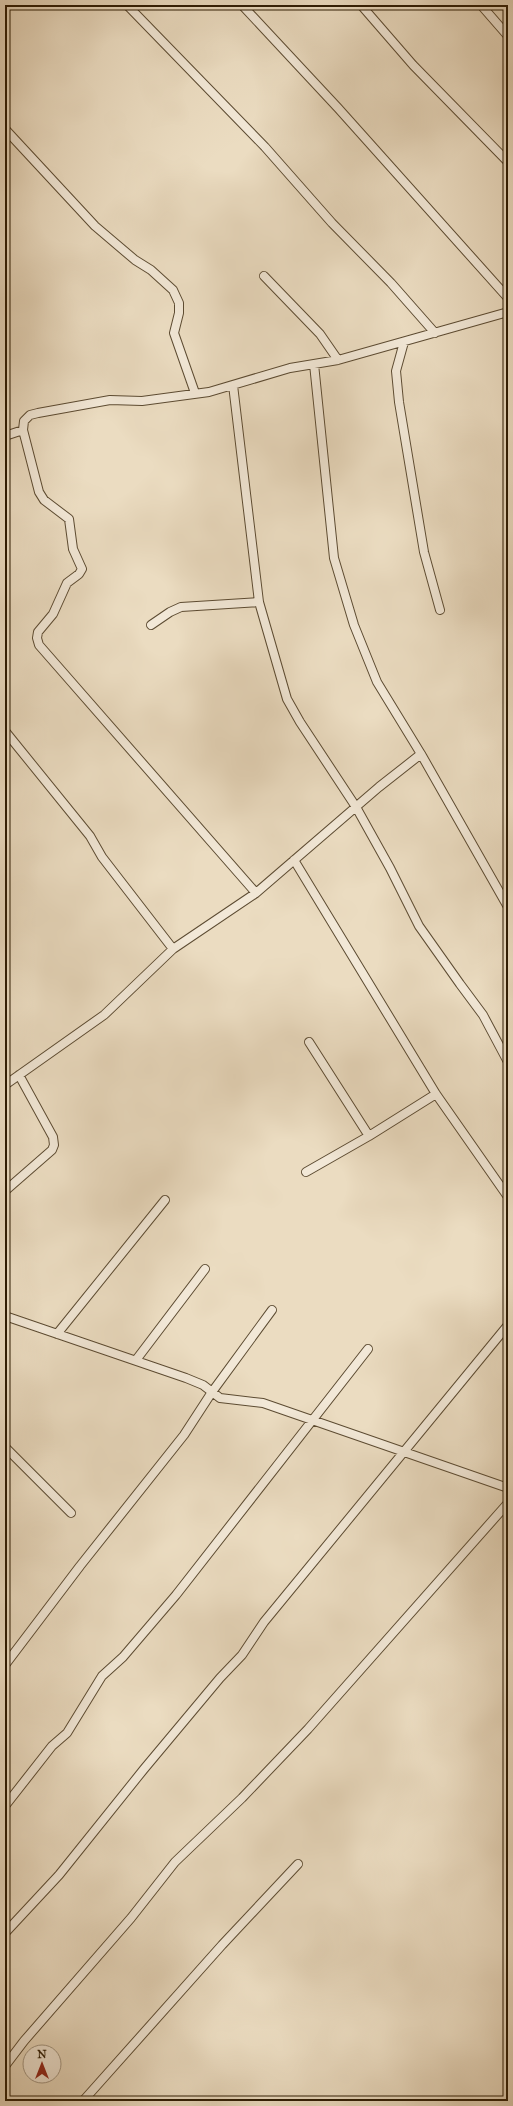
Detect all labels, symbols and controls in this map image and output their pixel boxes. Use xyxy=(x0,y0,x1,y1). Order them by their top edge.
north arrow xyxy=(22,2044,62,2084)
text: N xyxy=(37,2048,47,2061)

